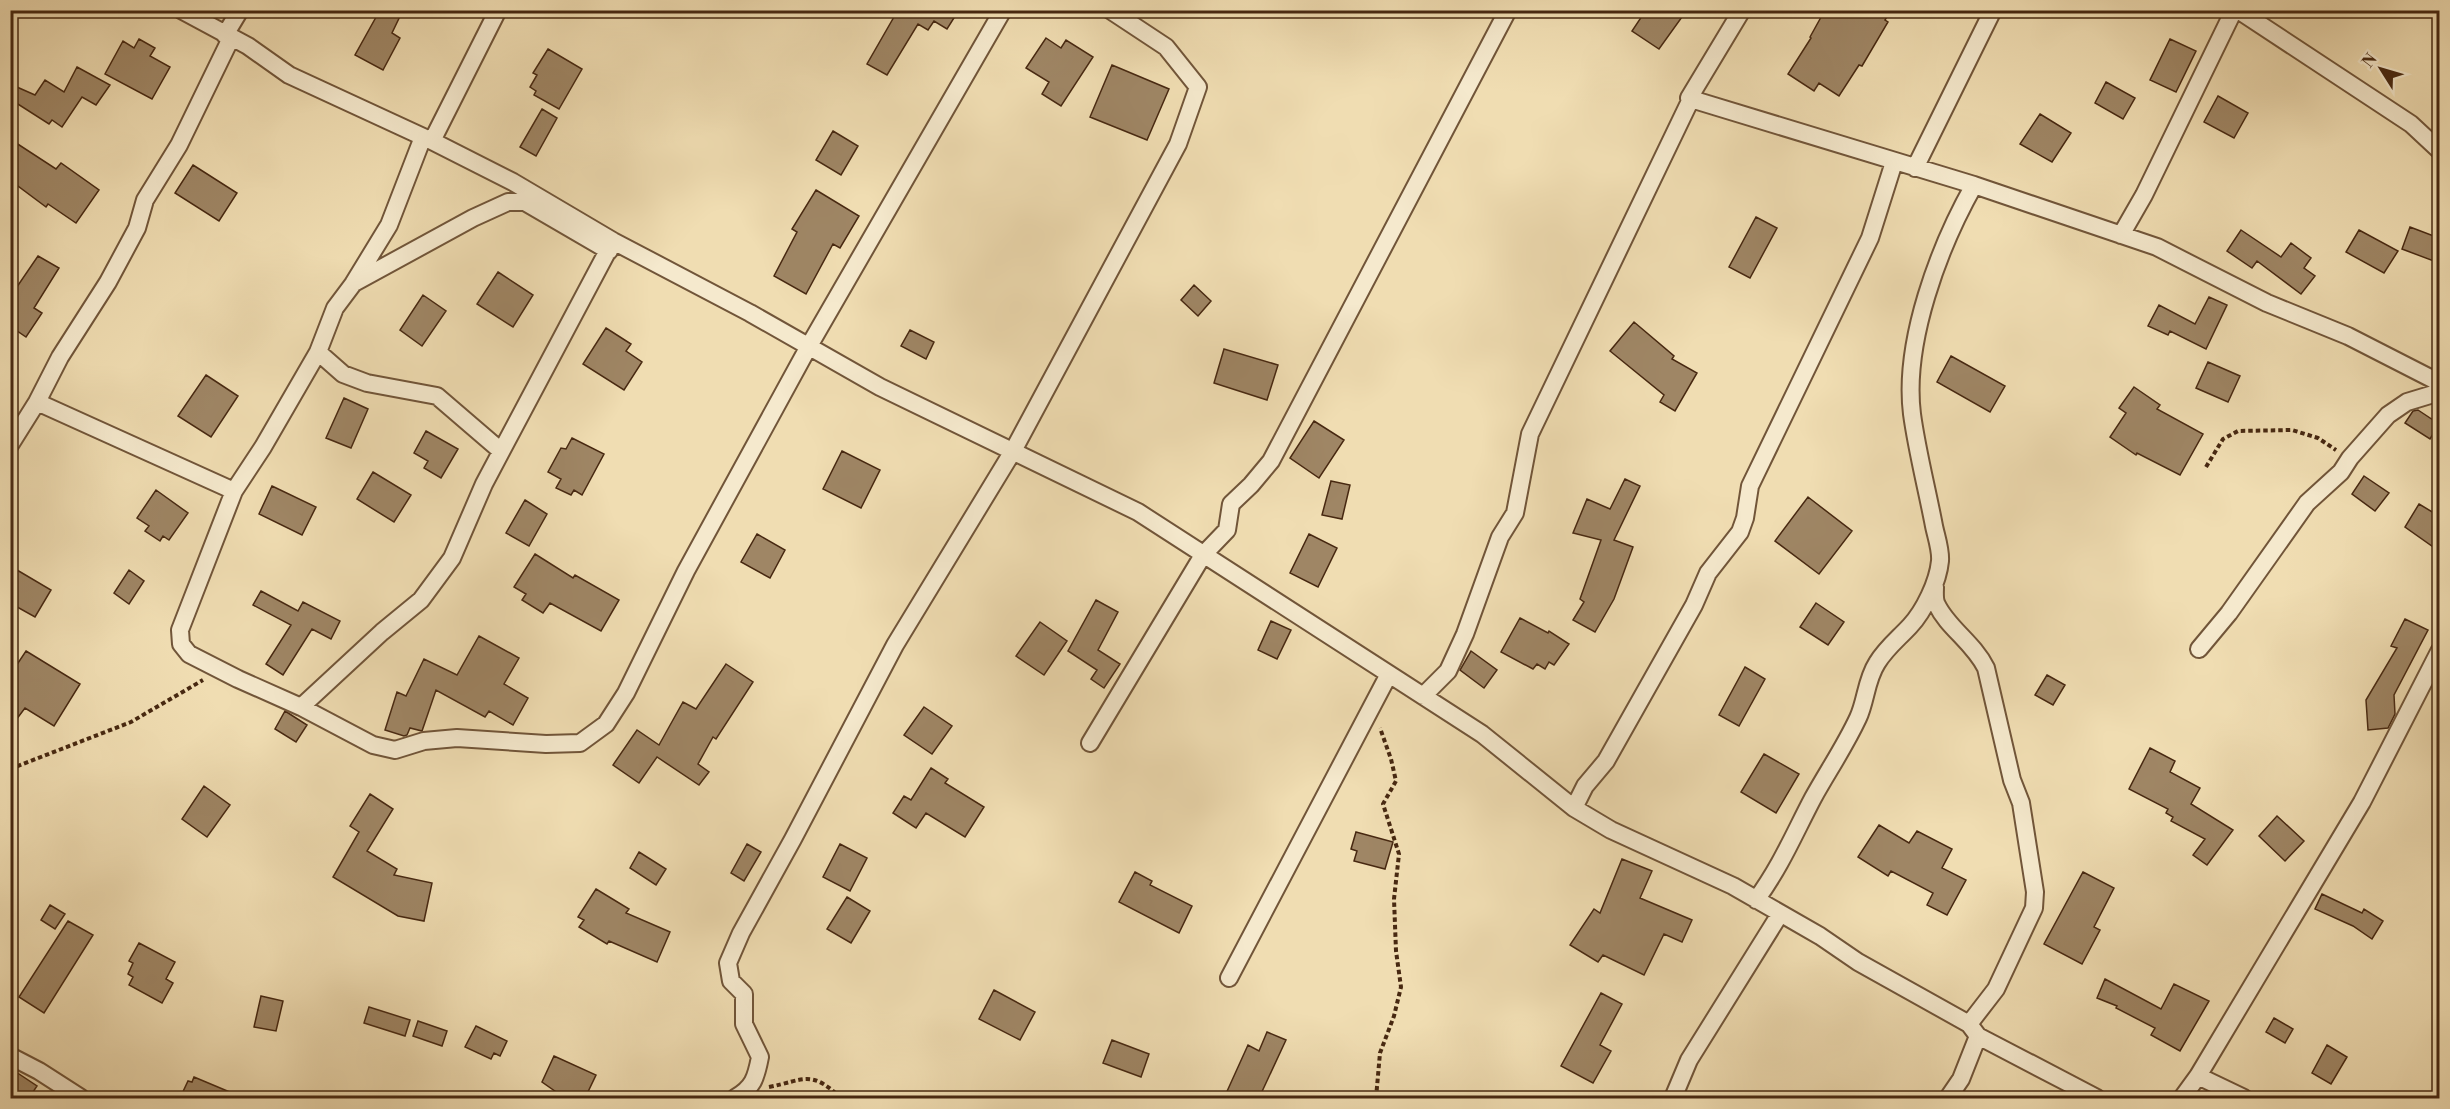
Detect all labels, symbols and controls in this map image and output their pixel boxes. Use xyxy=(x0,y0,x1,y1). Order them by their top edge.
north arrow xyxy=(2351,39,2411,99)
text: N xyxy=(2358,49,2382,72)

